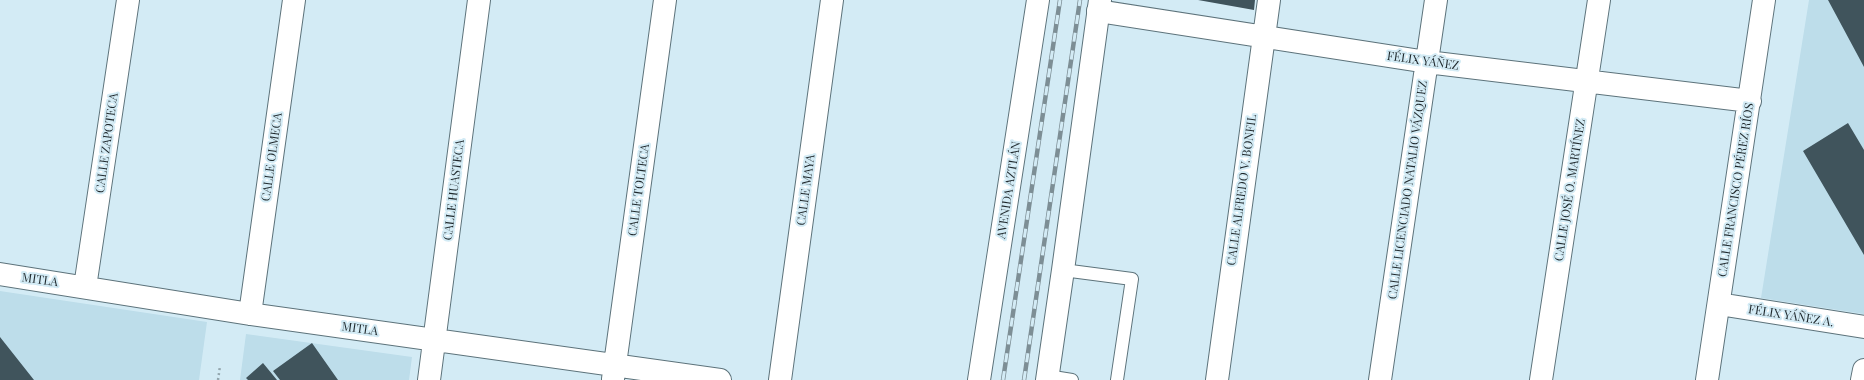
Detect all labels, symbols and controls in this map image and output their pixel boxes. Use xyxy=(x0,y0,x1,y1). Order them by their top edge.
street label: FÉLIX YÁÑEZ xyxy=(1386,49,1460,73)
street label: CALLE LICENCIADO NATALIO VÁZQUEZ xyxy=(1386,80,1430,300)
street label: CALLE ZAPOTECA xyxy=(93,92,121,194)
street label: CALLE FRANCISCO PÉREZ RÍOS xyxy=(1715,102,1757,278)
street label: CALLE OLMECA xyxy=(259,112,285,202)
street label: CALLE ALFREDO V. BONFIL xyxy=(1224,114,1260,266)
street label: CALLE JOSÉ O. MARTÍNEZ xyxy=(1552,118,1588,262)
street label: CALLE HUASTECA xyxy=(441,139,467,241)
street label: AVENIDA AZTLÁN xyxy=(994,140,1024,240)
street label: CALLE TOLTECA xyxy=(625,143,653,237)
street label: CALLE MAYA xyxy=(794,154,818,226)
street label: MITLA xyxy=(21,270,59,290)
street label: FÉLIX YÁÑEZ A. xyxy=(1747,302,1835,330)
street label: MITLA xyxy=(341,319,379,339)

